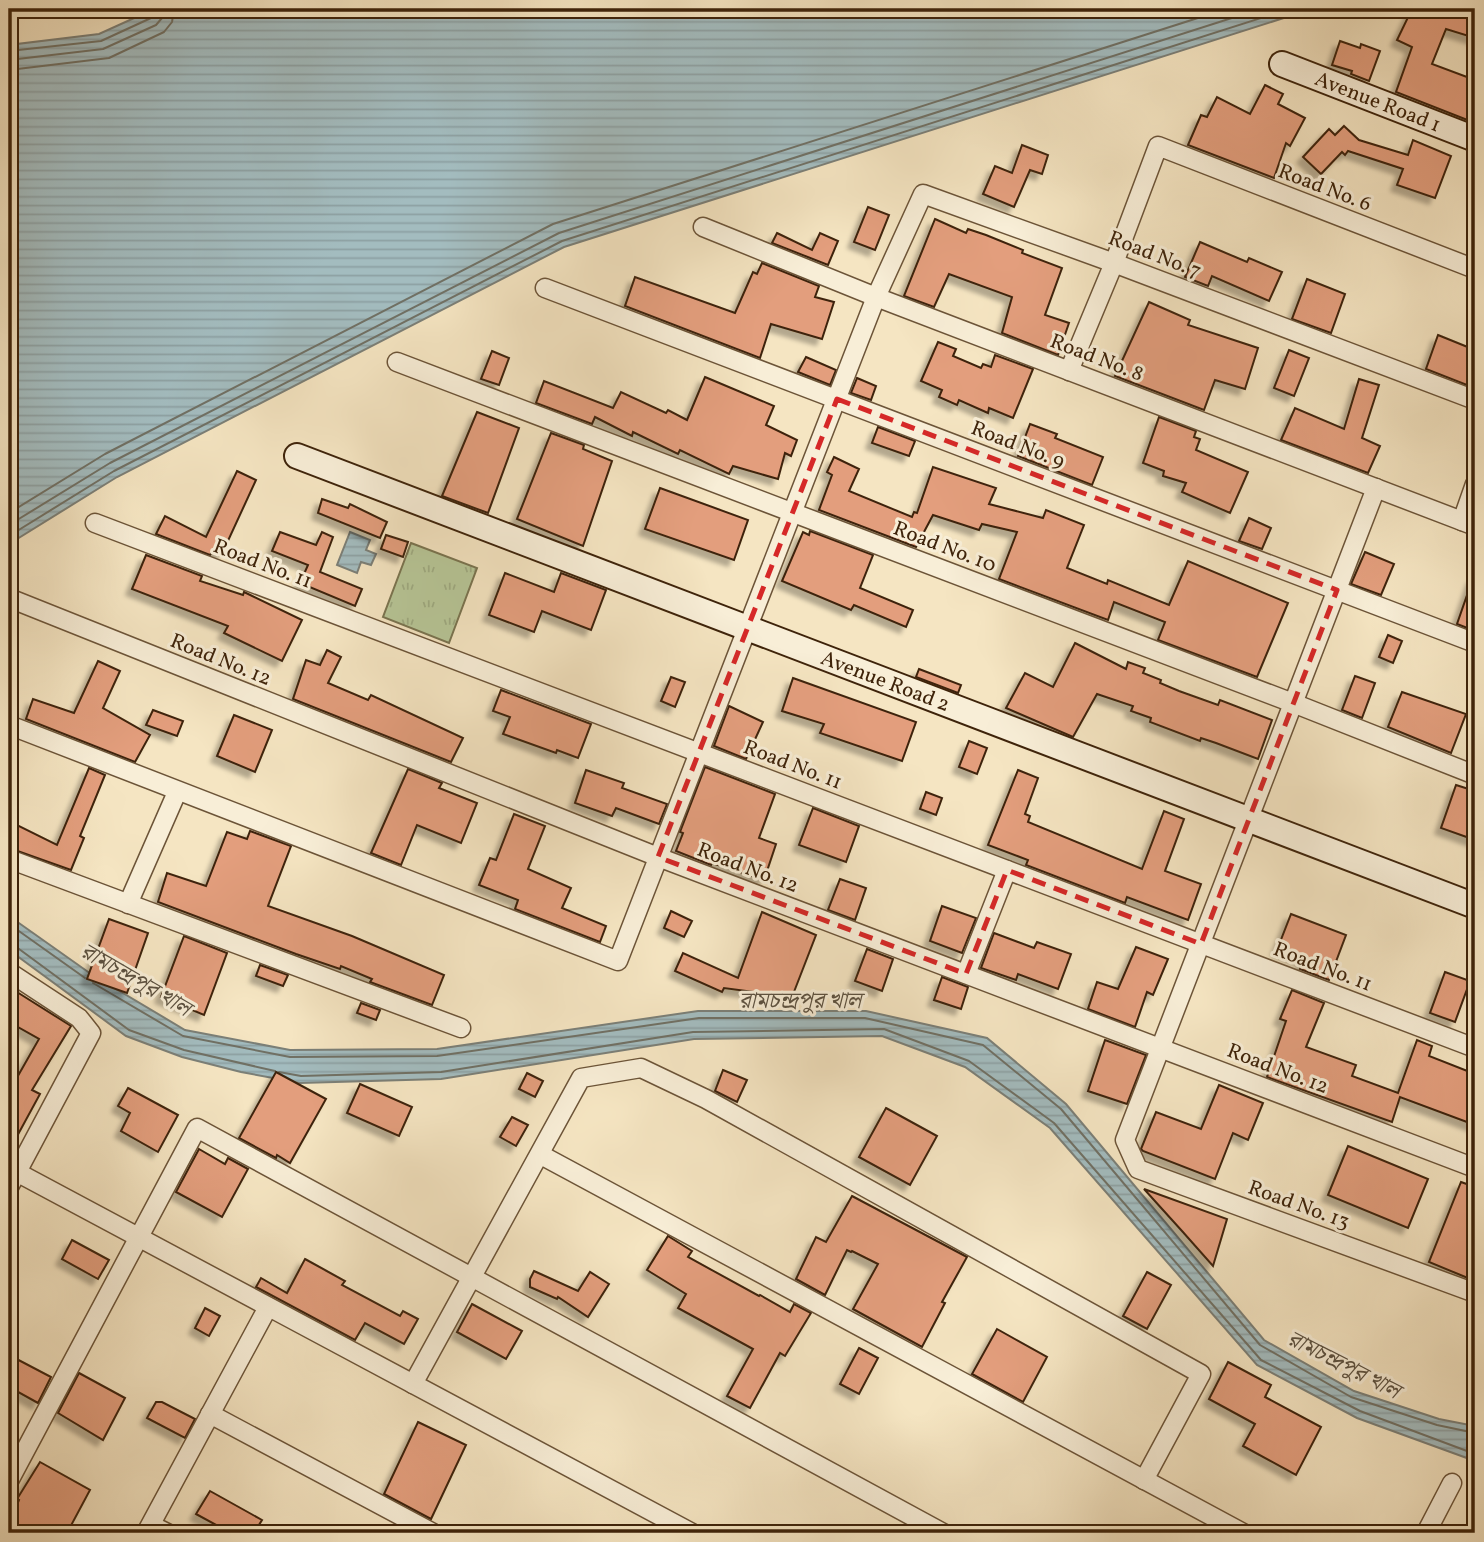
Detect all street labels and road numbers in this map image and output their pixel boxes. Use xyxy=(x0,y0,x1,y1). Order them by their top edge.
street label: Avenue Road 1 xyxy=(1310,65,1445,140)
street label: Road No. 6 xyxy=(1274,157,1375,219)
street label: Road No. 7 xyxy=(1104,224,1205,286)
street label: Road No. 8 xyxy=(1046,327,1147,389)
street label: Road No. 9 xyxy=(966,414,1069,477)
street label: Road No. 10 xyxy=(889,514,1000,580)
street label: Road No. 11 xyxy=(209,532,316,597)
street label: Road No. 12 xyxy=(166,627,275,694)
street label: Avenue Road 2 xyxy=(816,644,954,720)
street label: Road No. 11 xyxy=(739,733,846,798)
street label: Road No. 12 xyxy=(692,836,802,901)
street label: Road No. 11 xyxy=(1269,935,1376,1000)
street label: Road No. 12 xyxy=(1222,1037,1332,1102)
street label: Road No. 13 xyxy=(1244,1174,1353,1237)

